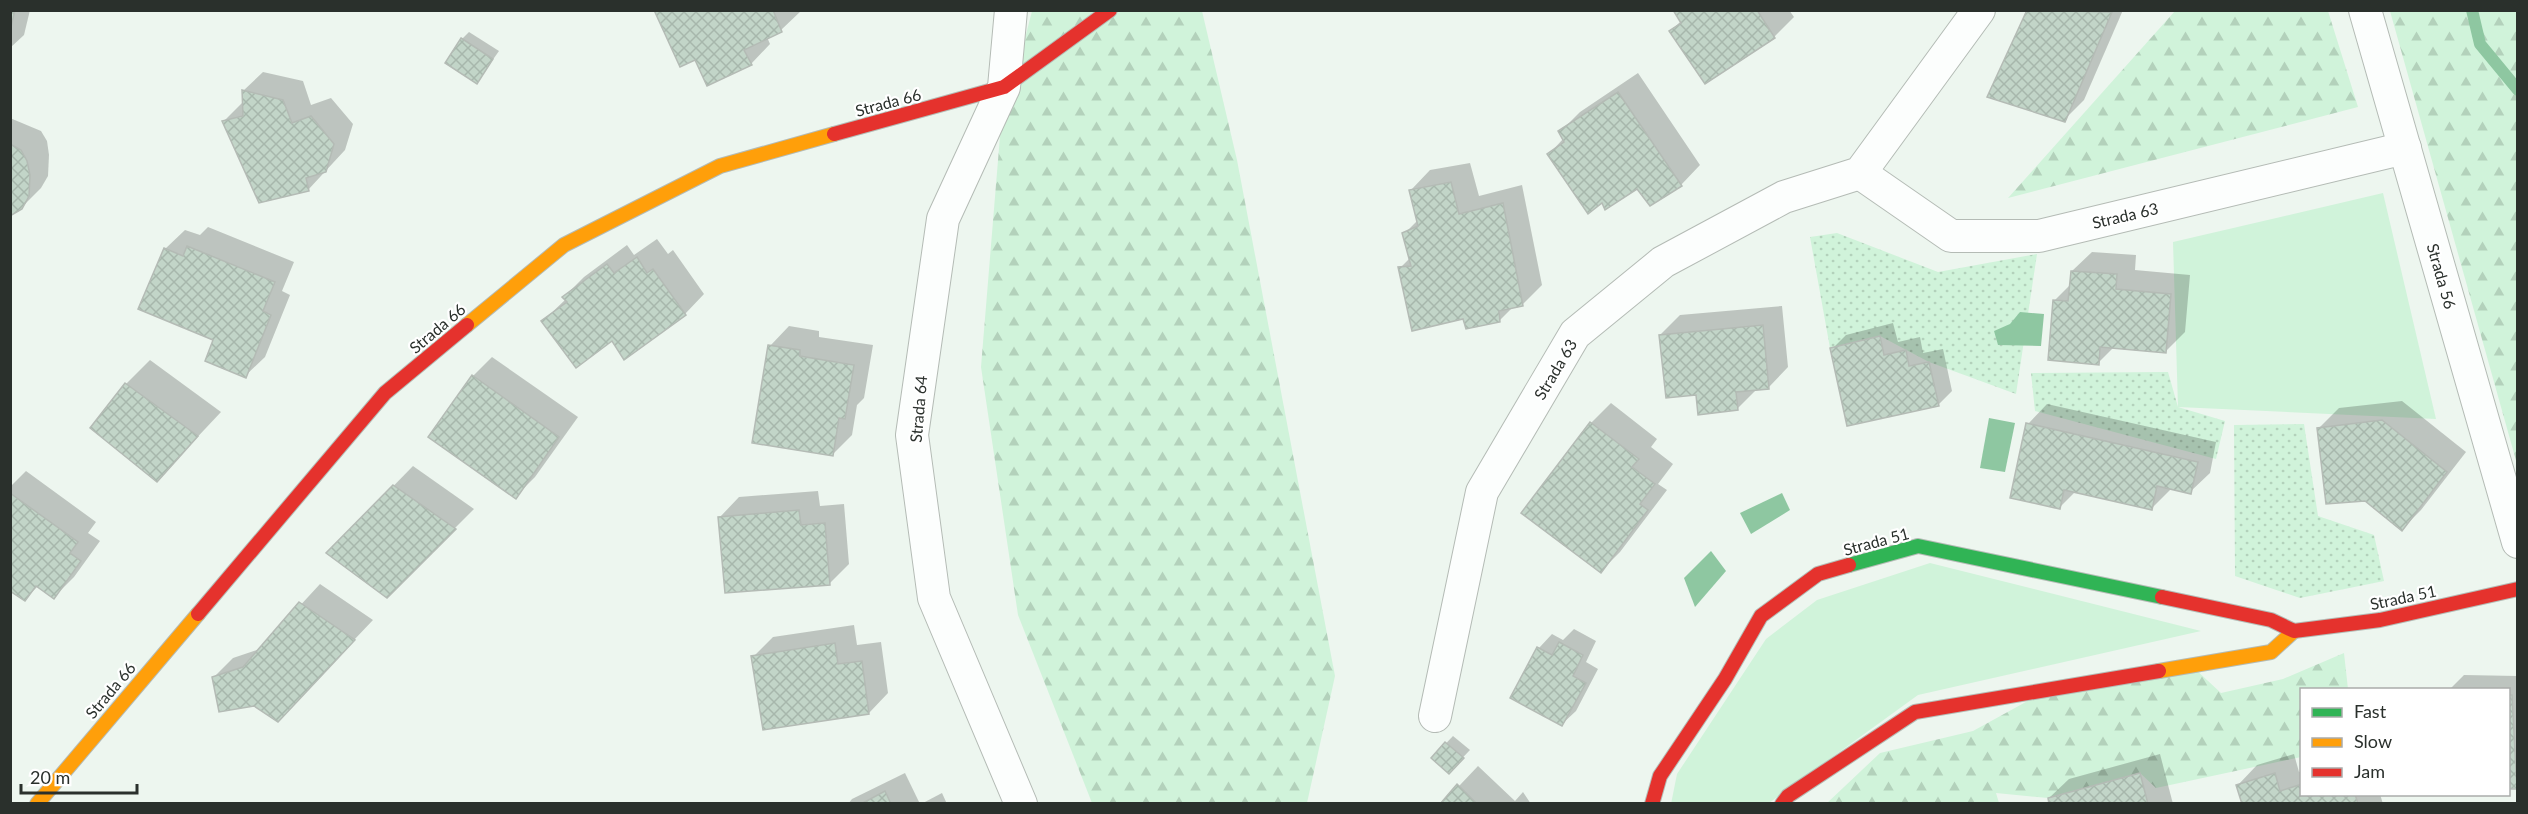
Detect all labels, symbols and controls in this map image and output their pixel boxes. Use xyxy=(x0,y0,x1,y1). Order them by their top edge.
street label: Strada 66 xyxy=(853,84,923,120)
street label: Strada 63 xyxy=(2090,198,2160,232)
street label: Strada 56 xyxy=(2424,241,2460,311)
street label: Strada 66 xyxy=(405,299,469,357)
street label: Strada 63 xyxy=(1530,335,1580,403)
street label: Strada 64 xyxy=(906,375,930,443)
street label: Strada 51 xyxy=(1841,523,1911,559)
street label: Strada 51 xyxy=(2368,581,2438,613)
street label: Strada 66 xyxy=(81,658,139,722)
legend xyxy=(2300,688,2510,796)
text: Fast xyxy=(2354,700,2387,722)
text: Slow xyxy=(2354,730,2392,752)
scale bar xyxy=(21,757,136,795)
text: Jam xyxy=(2354,760,2385,782)
text: 20 m xyxy=(30,766,70,788)

